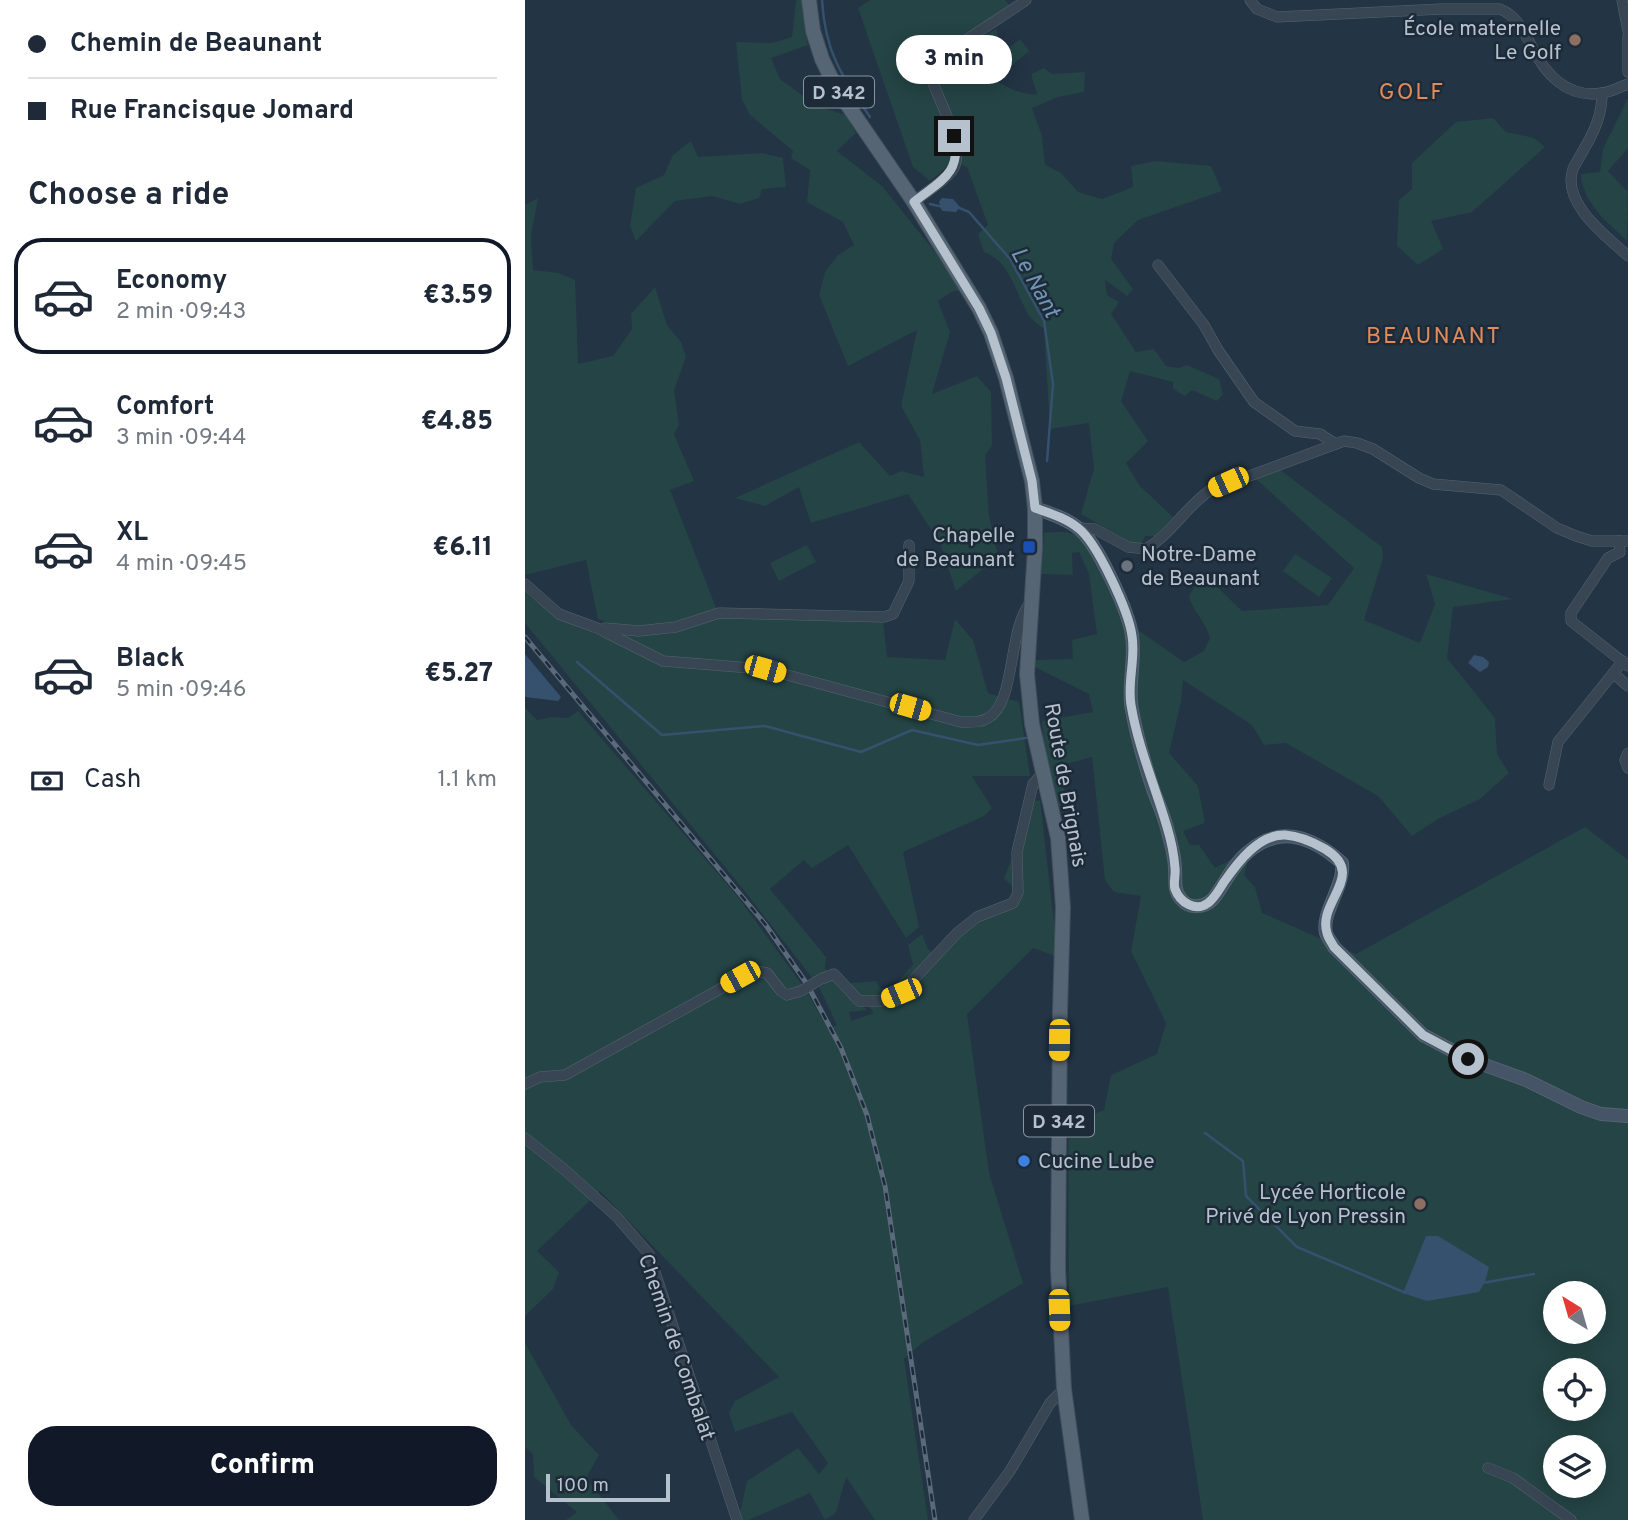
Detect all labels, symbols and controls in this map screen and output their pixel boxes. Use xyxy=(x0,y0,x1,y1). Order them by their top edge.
place label: École maternelle Le Golf xyxy=(1403,15,1561,67)
text: Chemin de Beaunant xyxy=(70,28,322,61)
marker: École maternelle Le Golf xyxy=(1567,32,1583,48)
callout: 3 min xyxy=(896,34,1012,83)
text: 3 min xyxy=(924,45,984,74)
road number: D 342 xyxy=(804,76,874,108)
district label: GOLF xyxy=(1379,79,1445,108)
text: Rue Francisque Jomard xyxy=(70,95,354,128)
route end xyxy=(938,120,970,152)
text: Choose a ride xyxy=(28,176,229,216)
water label: Le Nant xyxy=(1003,243,1066,325)
icon: car xyxy=(32,265,95,328)
text: Economy xyxy=(116,265,227,298)
text: €3.59 xyxy=(423,280,493,313)
text: 2 min · 09:43 xyxy=(116,298,246,327)
district label: BEAUNANT xyxy=(1366,323,1502,352)
icon: car xyxy=(32,391,95,454)
text: Comfort xyxy=(116,391,214,424)
text: €4.85 xyxy=(421,406,493,439)
text: 3 min · 09:44 xyxy=(116,424,247,453)
car xyxy=(1205,464,1252,500)
icon: car xyxy=(32,517,95,580)
text: XL xyxy=(116,517,148,550)
place label: Chapelle de Beaunant xyxy=(896,523,1015,574)
text: €6.11 xyxy=(432,532,493,565)
marker: Chapelle de Beaunant xyxy=(1021,539,1037,555)
place label: Notre-Dame de Beaunant xyxy=(1141,542,1260,593)
text: 4 min · 09:45 xyxy=(116,550,247,579)
marker: Notre-Dame de Beaunant xyxy=(1119,558,1135,574)
icon: car xyxy=(32,643,95,706)
text: Black xyxy=(116,643,185,676)
car xyxy=(742,653,789,685)
text: €5.27 xyxy=(424,658,493,691)
text: 5 min · 09:46 xyxy=(116,676,246,705)
car xyxy=(887,691,934,723)
street label: Route de Brignais xyxy=(1037,701,1092,869)
icon: cash xyxy=(28,762,66,800)
text: Cash xyxy=(84,764,141,797)
text: 1.1 km xyxy=(438,766,497,795)
car xyxy=(717,958,764,996)
car xyxy=(878,975,925,1011)
car xyxy=(1049,1019,1070,1061)
route start xyxy=(1452,1043,1484,1075)
road number: D 342 xyxy=(1024,1106,1094,1136)
place label: Cucine Lube xyxy=(1038,1149,1155,1176)
marker: Cucine Lube xyxy=(1016,1153,1032,1169)
place label: Lycée Horticole Privé de Lyon Pressin xyxy=(1205,1180,1406,1231)
marker: Lycée Horticole Privé de Lyon Pressin xyxy=(1412,1196,1428,1212)
street label: Chemin de Combalat xyxy=(631,1251,720,1444)
north arrow xyxy=(1543,1281,1607,1344)
map controls xyxy=(1543,1281,1606,1498)
car xyxy=(1048,1289,1071,1331)
button: locate xyxy=(1543,1358,1606,1421)
button: Confirm xyxy=(28,1426,497,1506)
button: layers xyxy=(1543,1435,1606,1498)
scale bar xyxy=(546,1471,670,1503)
text: 100 m xyxy=(557,1474,609,1498)

